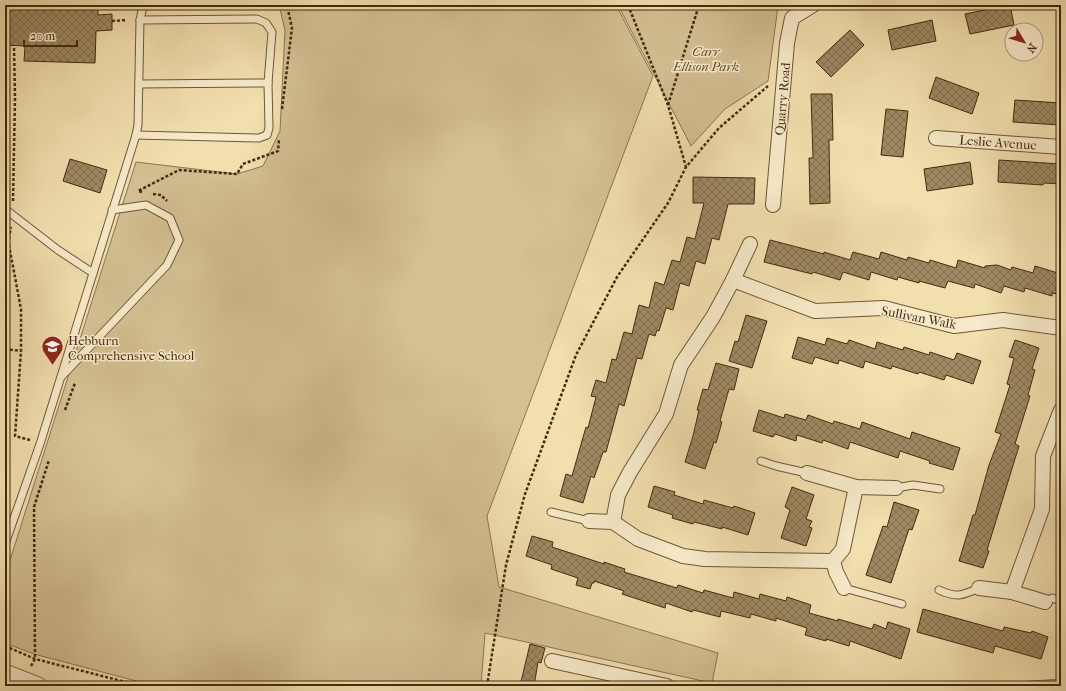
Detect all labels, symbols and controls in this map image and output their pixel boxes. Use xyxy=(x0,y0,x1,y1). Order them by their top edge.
scale bar xyxy=(24,22,77,48)
north arrow xyxy=(1004,22,1044,62)
text: 20 m xyxy=(30,29,55,43)
text: N xyxy=(1023,41,1039,56)
park label: Carr Ellison Park xyxy=(672,44,739,74)
street label: Quarry Road xyxy=(772,61,793,136)
street label: Leslie Avenue xyxy=(959,132,1038,153)
street label: Sullivan Walk xyxy=(880,303,958,332)
place label: Hebburn Comprehensive School xyxy=(68,333,195,363)
school or university icon: Hebburn Comprehensive School xyxy=(39,334,65,367)

